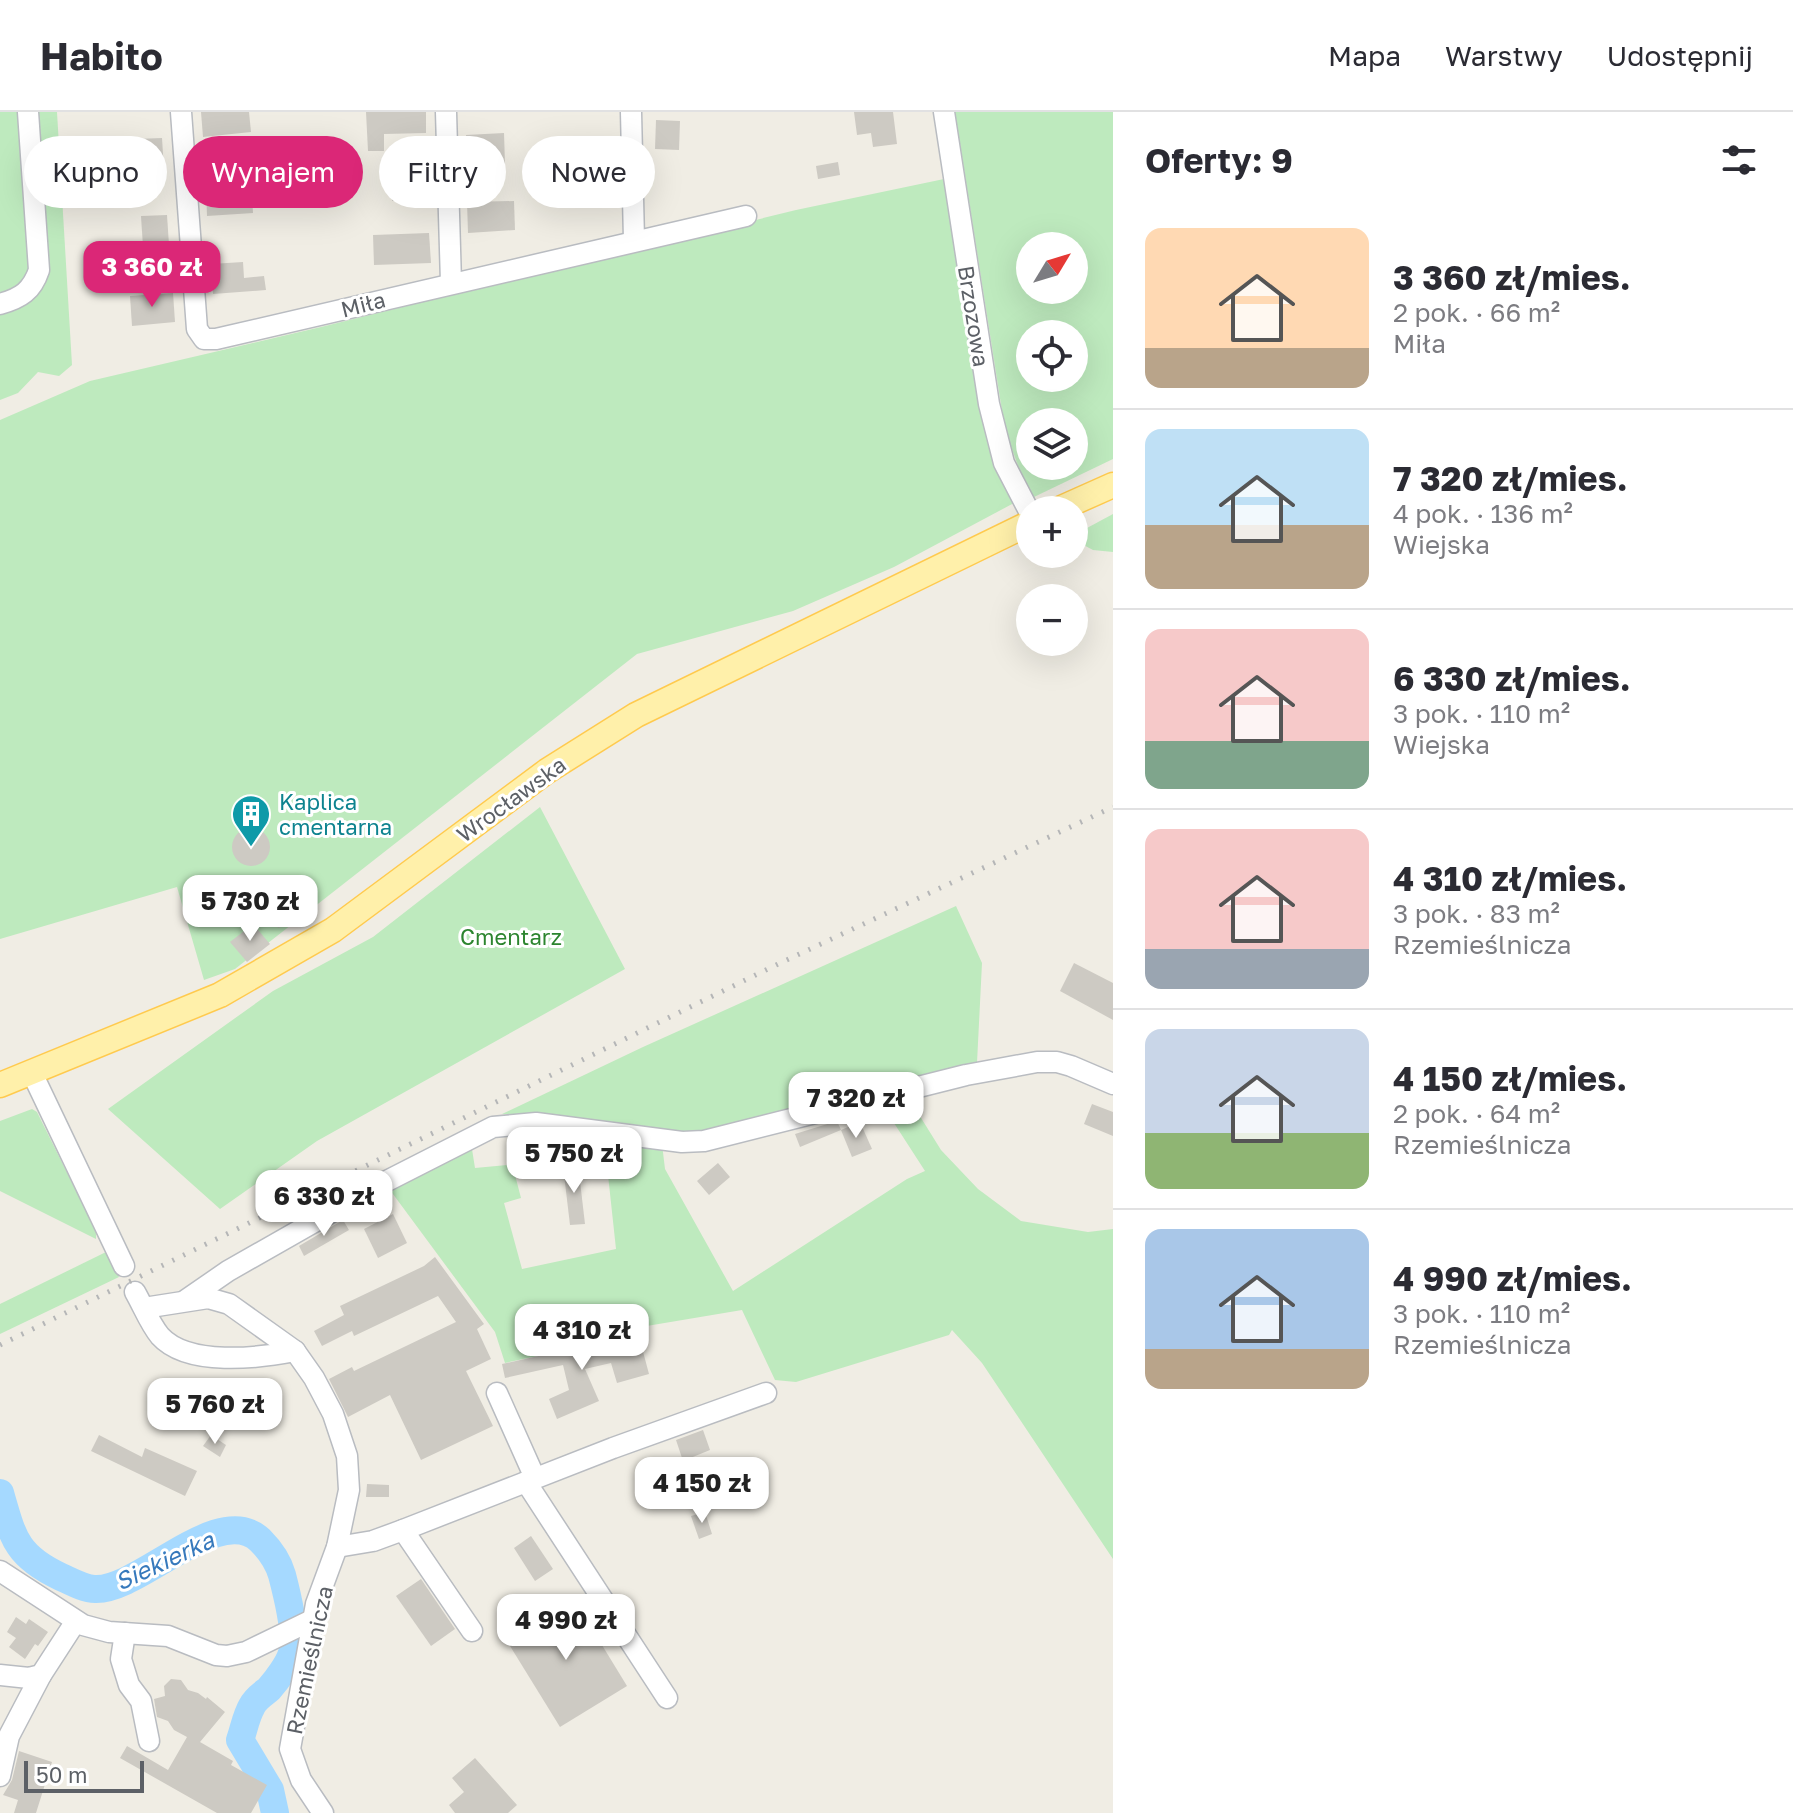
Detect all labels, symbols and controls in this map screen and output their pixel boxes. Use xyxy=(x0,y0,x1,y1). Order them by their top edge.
text: Habito xyxy=(40,33,163,78)
text: Mapa xyxy=(1328,39,1401,72)
text: Warstwy xyxy=(1445,39,1563,72)
text: Udostępnij xyxy=(1607,39,1753,72)
chip: Kupno xyxy=(24,136,167,208)
chip: Wynajem xyxy=(183,136,363,208)
chip: Filtry xyxy=(379,136,506,208)
chip: Nowe xyxy=(522,136,655,208)
icon: filters xyxy=(1717,138,1761,182)
text: Oferty: 9 xyxy=(1145,140,1293,180)
north arrow xyxy=(1016,232,1088,304)
map controls xyxy=(1016,232,1088,656)
pin: 3 360 zł xyxy=(69,241,235,309)
text: 3 360 zł xyxy=(101,251,203,282)
text: 3 360 zł/mies. xyxy=(1393,257,1631,297)
icon: home xyxy=(1209,260,1305,356)
street label: Brzozowa xyxy=(953,264,995,368)
street label: Miła xyxy=(338,285,388,323)
text: 2 pok. · 66 m² xyxy=(1393,297,1560,328)
button: locate xyxy=(1016,320,1088,392)
text: Miła xyxy=(1393,328,1446,359)
button: layers xyxy=(1016,408,1088,480)
text: 7 320 zł/mies. xyxy=(1393,458,1628,498)
icon: home xyxy=(1209,461,1305,557)
button: + xyxy=(1016,496,1088,568)
text: 4 pok. · 136 m² xyxy=(1393,498,1573,529)
text: Wiejska xyxy=(1393,529,1490,560)
button: − xyxy=(1016,584,1088,656)
text: 6 330 zł/mies. xyxy=(1393,658,1631,698)
icon: home xyxy=(1209,661,1305,757)
text: 3 pok. · 110 m² xyxy=(1393,698,1570,729)
text: Wiejska xyxy=(1393,729,1490,760)
street label: Wrocławska xyxy=(451,750,571,848)
place label: Kaplica cmentarna xyxy=(279,788,392,840)
building icon: Kaplica cmentarna xyxy=(230,793,272,848)
text: 4 310 zł/mies. xyxy=(1393,858,1627,898)
icon: home xyxy=(1209,861,1305,957)
pin: 5 730 zł xyxy=(167,875,333,943)
text: 5 730 zł xyxy=(201,885,299,916)
text: 3 pok. · 83 m² xyxy=(1393,898,1560,929)
park label: Cmentarz xyxy=(460,923,562,950)
text: Rzemieślnicza xyxy=(1393,929,1572,960)
text: 4 150 zł/mies. xyxy=(1393,1058,1627,1098)
icon: home xyxy=(1209,1061,1305,1157)
pin: 7 320 zł xyxy=(773,1072,939,1140)
text: 7 320 zł xyxy=(807,1082,905,1113)
text: 2 pok. · 64 m² xyxy=(1393,1098,1560,1129)
pin: 5 750 zł xyxy=(491,1127,657,1195)
text: Rzemieślnicza xyxy=(1393,1129,1572,1160)
text: 5 750 zł xyxy=(525,1137,623,1168)
pin: 6 330 zł xyxy=(241,1170,407,1238)
text: 6 330 zł xyxy=(273,1180,375,1211)
text: 4 990 zł/mies. xyxy=(1393,1258,1632,1298)
icon: home xyxy=(1209,1261,1305,1357)
text: 3 pok. · 110 m² xyxy=(1393,1298,1570,1329)
pin: 4 310 zł xyxy=(499,1304,665,1372)
text: 4 310 zł xyxy=(533,1314,631,1345)
text: Rzemieślnicza xyxy=(1393,1329,1572,1360)
pin: 5 760 zł xyxy=(132,1378,298,1446)
text: 5 760 zł xyxy=(165,1388,265,1419)
pin: 4 150 zł xyxy=(619,1457,785,1525)
text: 4 150 zł xyxy=(653,1467,751,1498)
water label: Siekierka xyxy=(110,1524,219,1596)
street label: Rzemieślnicza xyxy=(280,1583,338,1737)
pin: 4 990 zł xyxy=(483,1594,649,1662)
text: 4 990 zł xyxy=(515,1604,617,1635)
scale bar xyxy=(24,1757,144,1793)
text: 50 m xyxy=(36,1761,87,1788)

